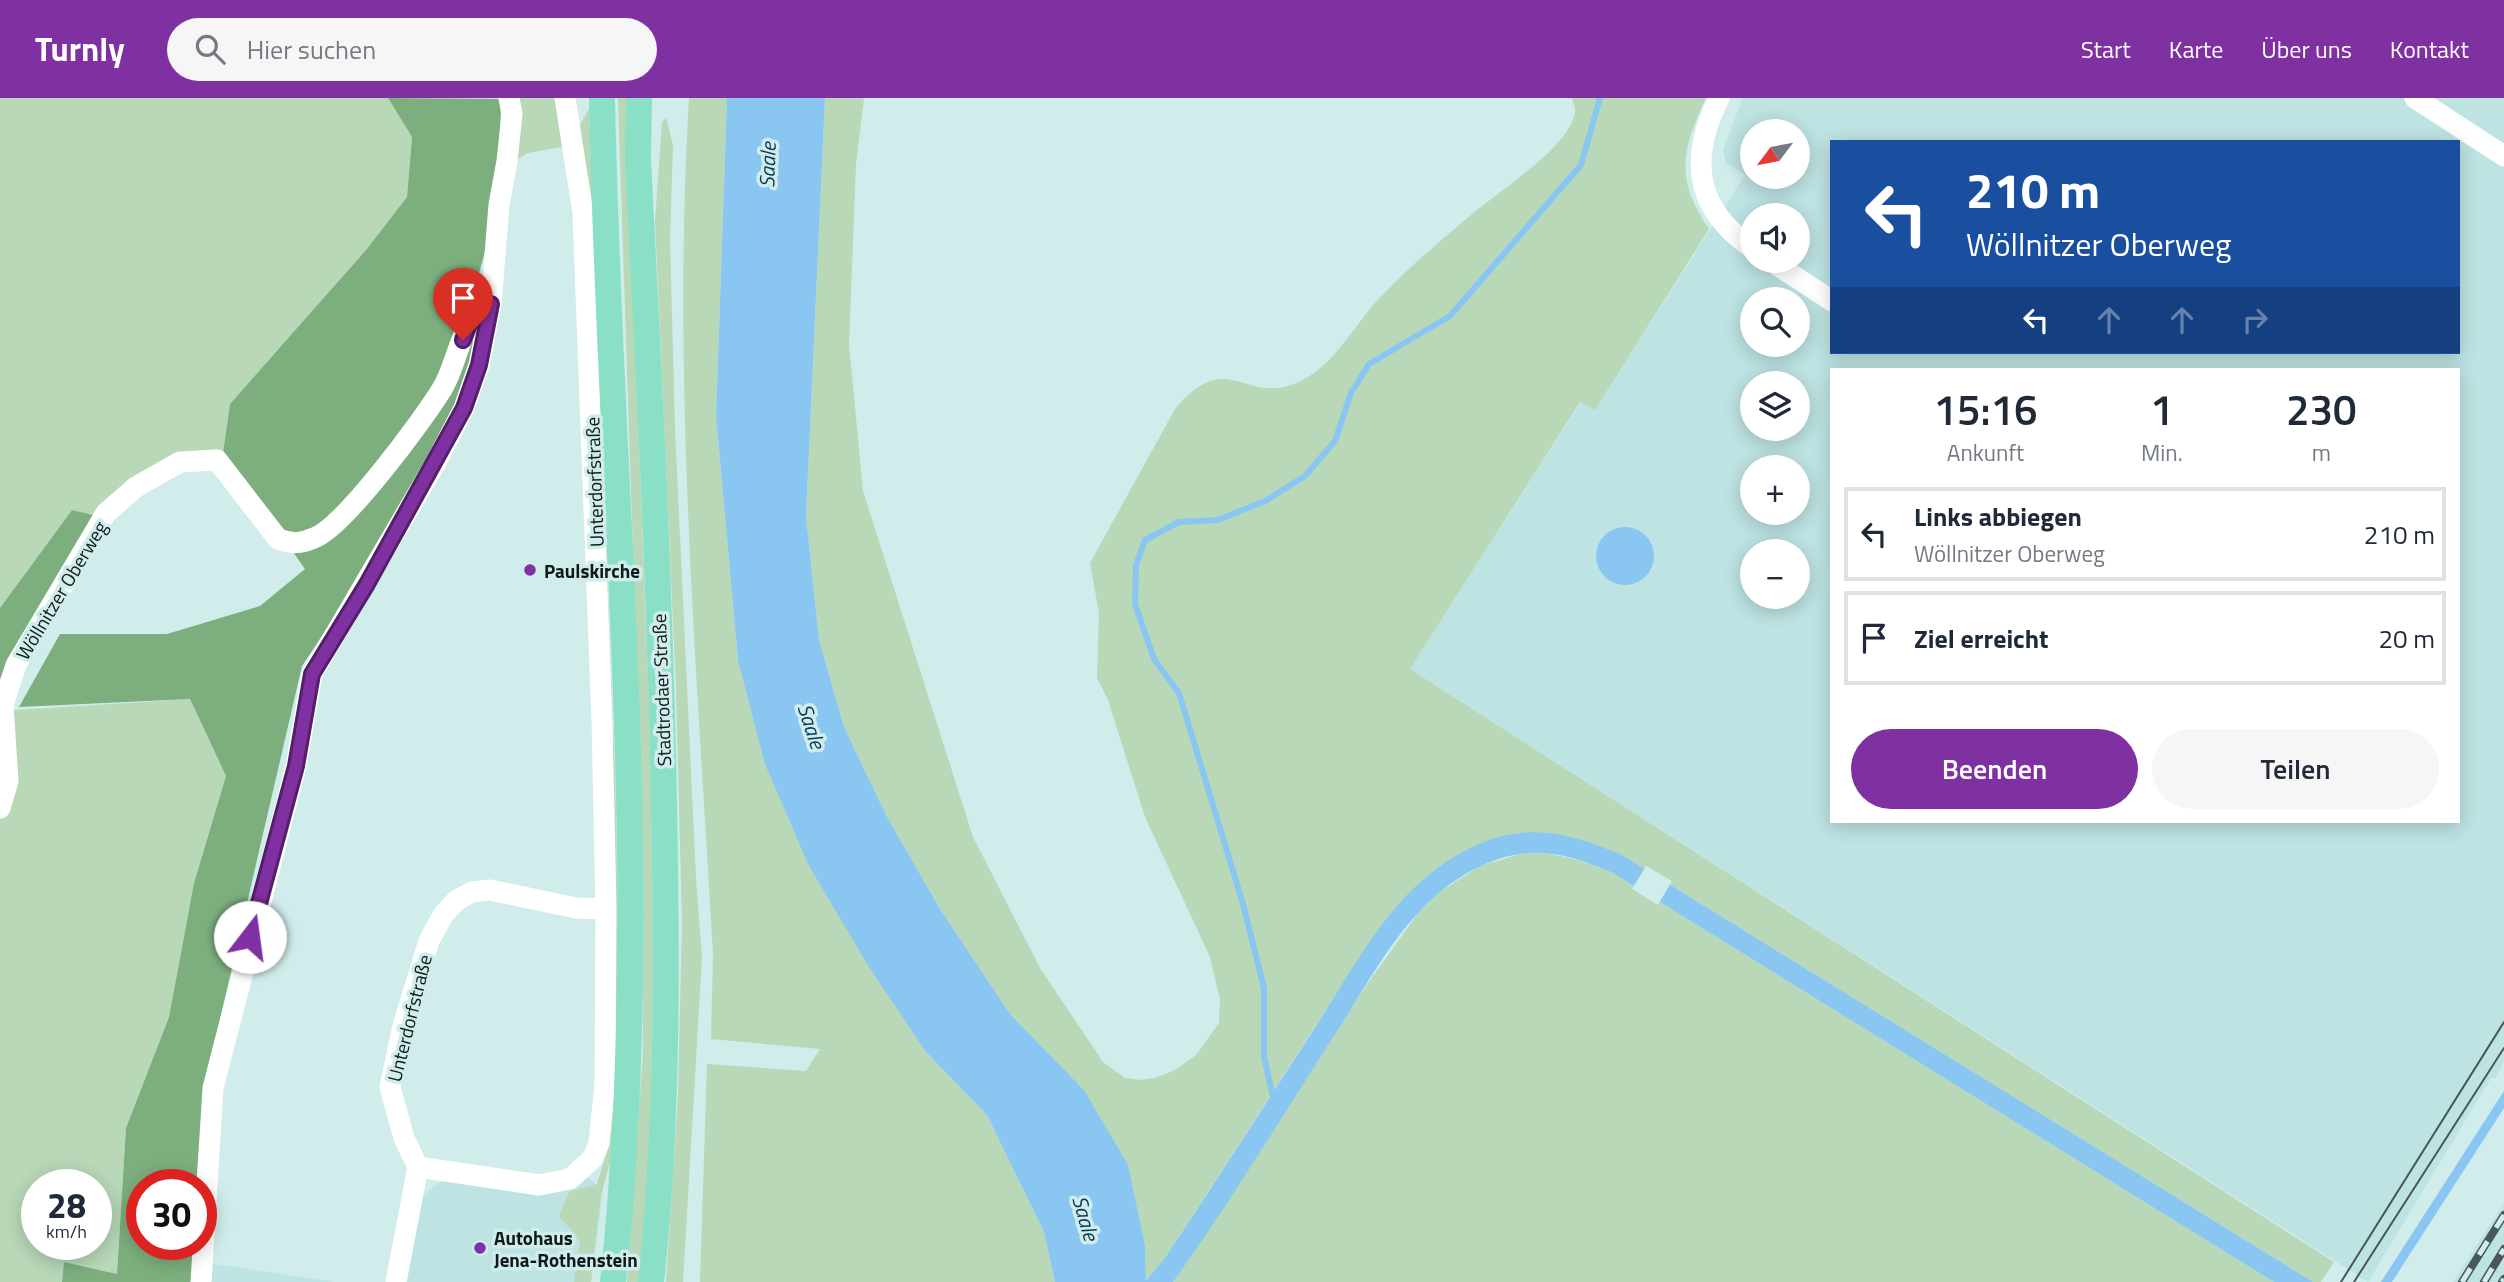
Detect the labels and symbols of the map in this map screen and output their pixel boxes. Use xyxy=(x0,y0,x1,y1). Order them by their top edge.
north arrow xyxy=(1740,119,1810,189)
water label: Saale xyxy=(750,140,784,188)
pin xyxy=(433,268,493,340)
street label: Unterdorfstraße xyxy=(577,417,611,547)
street label: Wöllnitzer Oberweg xyxy=(8,515,114,665)
place label: Paulskirche xyxy=(544,556,640,585)
marker: Paulskirche xyxy=(522,562,538,578)
street label: Stadtrodaer Straße xyxy=(644,613,678,767)
water label: Saale xyxy=(790,699,835,754)
position arrow xyxy=(213,900,287,974)
street label: Unterdorfstraße xyxy=(379,951,439,1085)
speed limit sign: 30 xyxy=(126,1169,217,1260)
water label: Saale xyxy=(1064,1192,1108,1246)
place label: Autohaus Jena-Rothenstein xyxy=(494,1223,638,1274)
marker: Autohaus Jena-Rothenstein xyxy=(472,1240,488,1256)

